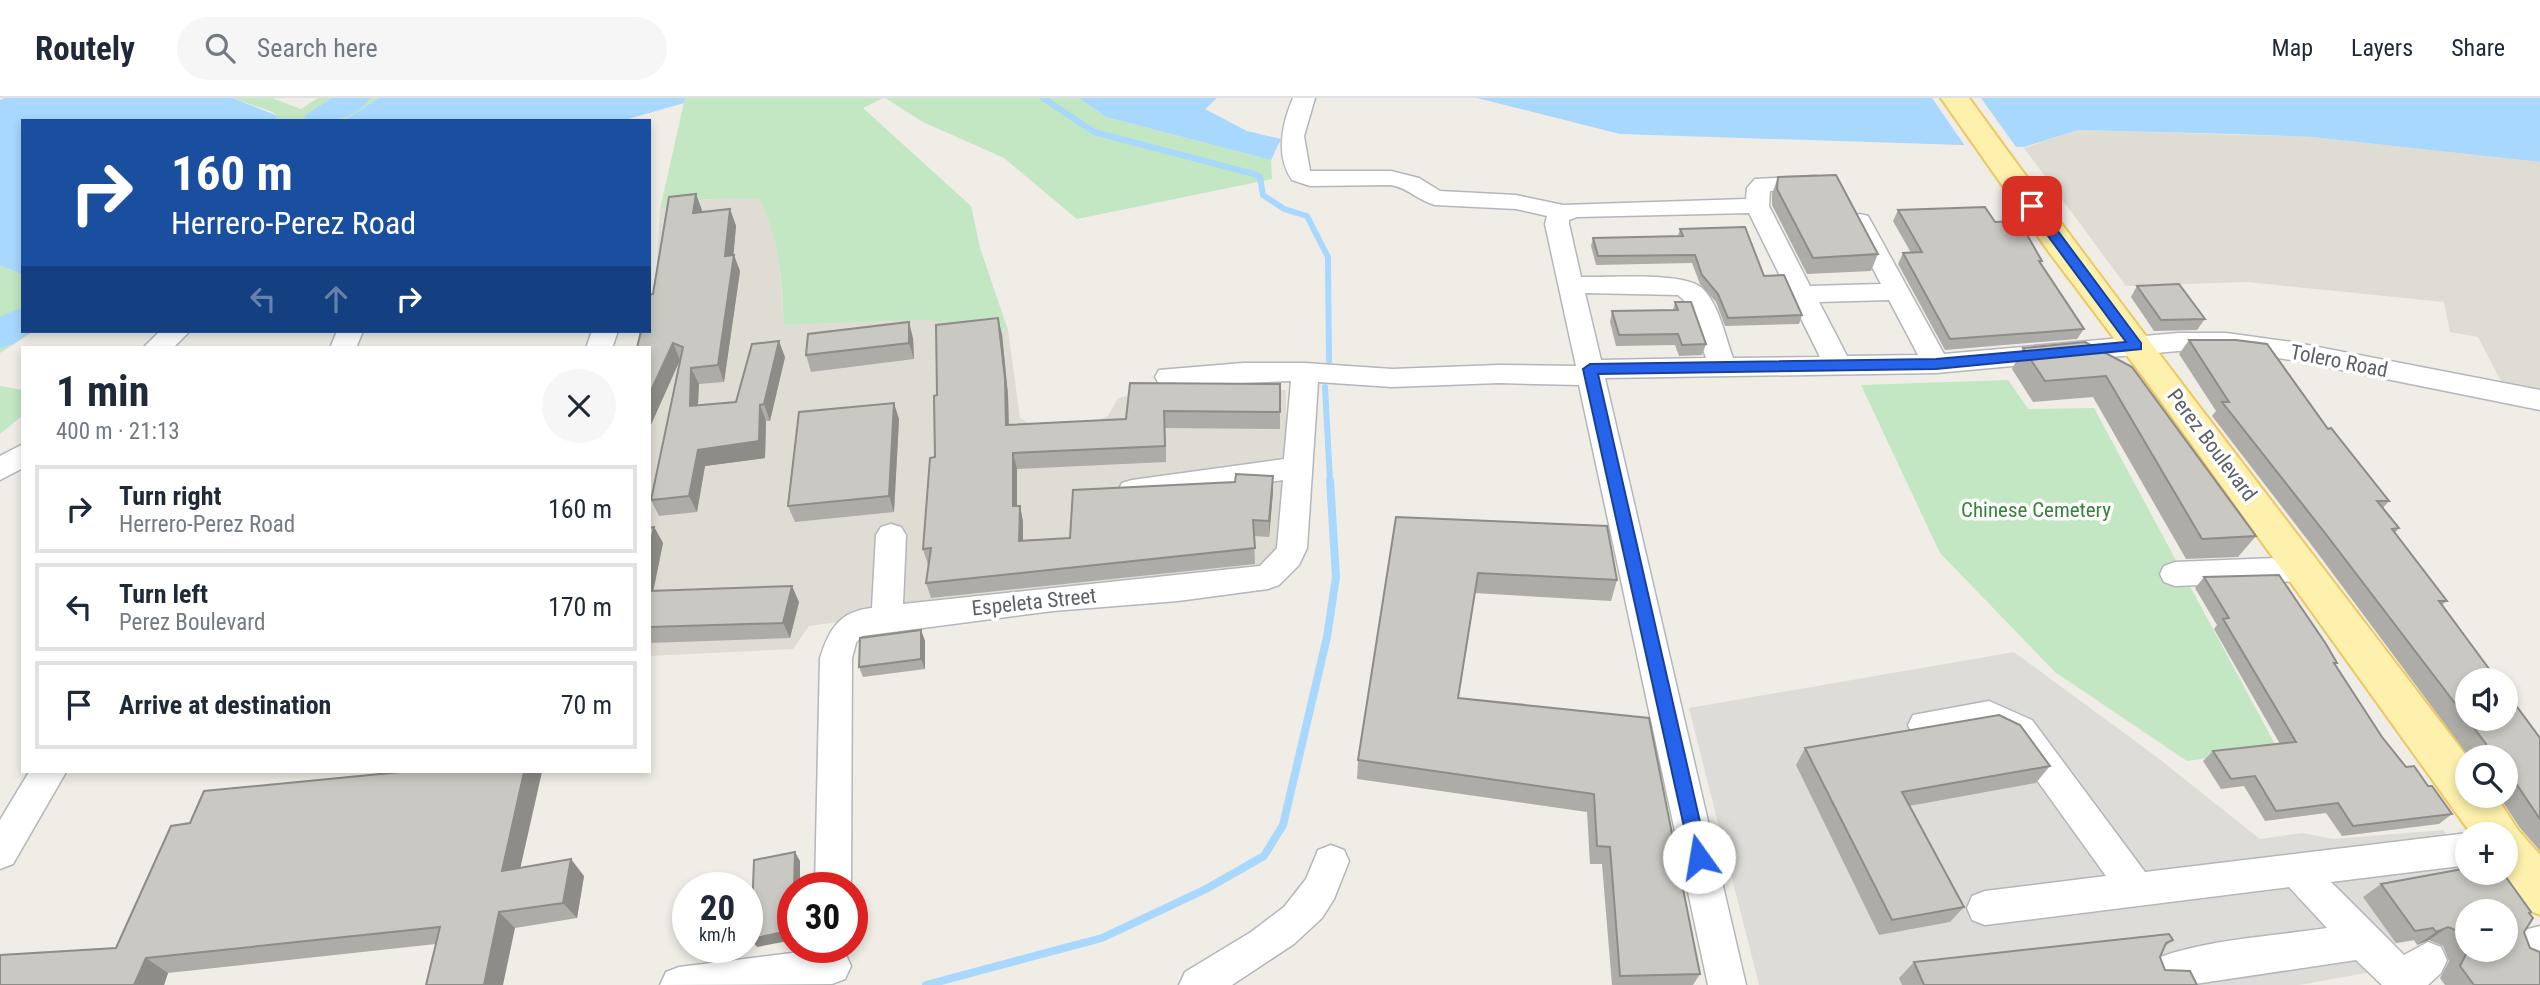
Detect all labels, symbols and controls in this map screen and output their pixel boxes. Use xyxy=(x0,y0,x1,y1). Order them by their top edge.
search box xyxy=(177,17,667,80)
text: Routely xyxy=(35,29,135,68)
icon: search xyxy=(201,29,239,67)
text: Search here xyxy=(257,33,378,63)
text: Map xyxy=(2272,34,2313,62)
text: Layers xyxy=(2351,34,2413,62)
text: Share xyxy=(2451,34,2505,62)
text: 160 m xyxy=(171,145,293,202)
icon: right xyxy=(56,147,147,238)
pin xyxy=(2002,176,2062,236)
icon: arrive xyxy=(2013,187,2051,225)
text: Herrero-Perez Road xyxy=(171,204,416,242)
icon: left xyxy=(244,280,282,318)
icon: ahead xyxy=(317,280,355,318)
icon: right xyxy=(390,280,428,318)
street label: Tolero Road xyxy=(2288,340,2390,382)
text: 1 min xyxy=(56,367,149,416)
button: close xyxy=(542,369,616,443)
street label: Perez Boulevard xyxy=(2162,384,2262,506)
text: 400 m · 21:13 xyxy=(56,418,180,445)
text: Turn right xyxy=(119,481,221,511)
icon: right xyxy=(60,490,98,528)
text: 160 m xyxy=(548,494,612,524)
park label: Chinese Cemetery xyxy=(1961,498,2111,522)
text: Herrero-Perez Road xyxy=(119,511,295,538)
text: Turn left xyxy=(119,579,208,609)
street label: Espeleta Street xyxy=(970,584,1098,620)
icon: left xyxy=(60,588,98,626)
text: 170 m xyxy=(548,592,612,622)
text: Perez Boulevard xyxy=(119,609,265,636)
map controls xyxy=(2455,668,2518,962)
button: sound xyxy=(2455,668,2518,731)
icon: arrive xyxy=(60,686,98,724)
text: Arrive at destination xyxy=(119,690,331,720)
text: 70 m xyxy=(561,690,612,720)
button: search xyxy=(2455,745,2518,808)
position arrow xyxy=(1662,820,1736,894)
button: + xyxy=(2455,822,2518,885)
speed limit sign: 30 xyxy=(777,872,868,963)
text: 20 xyxy=(700,888,735,929)
button: − xyxy=(2455,899,2518,962)
text: km/h xyxy=(699,924,736,945)

